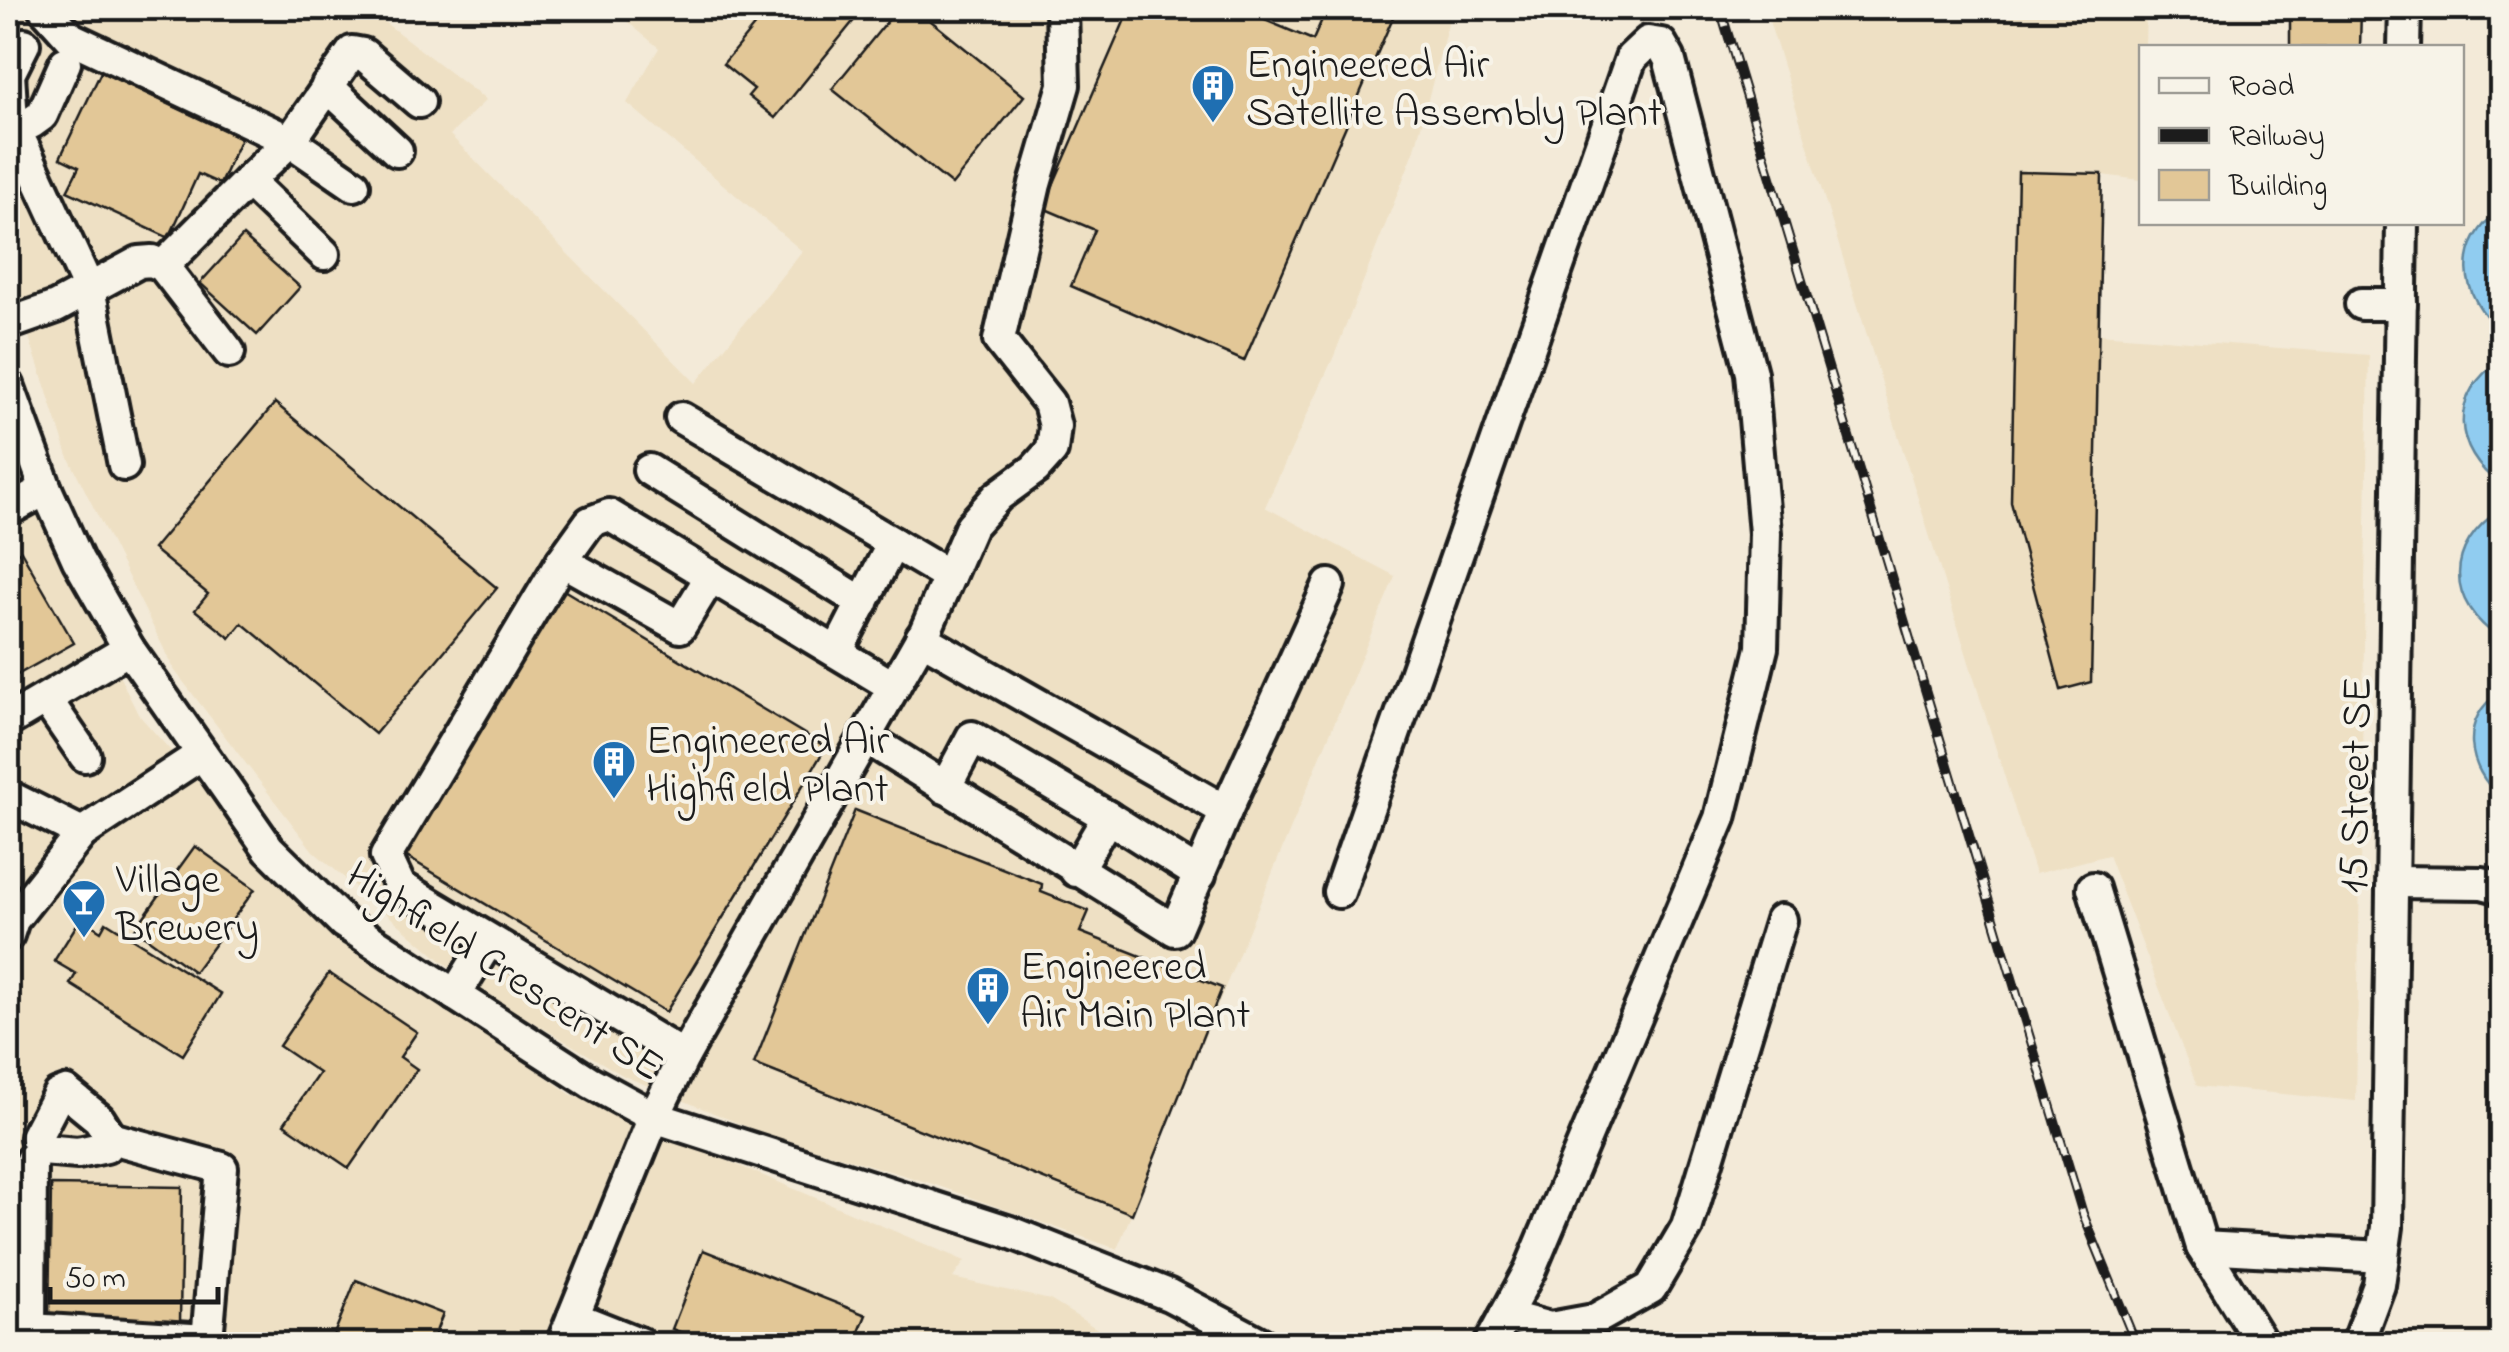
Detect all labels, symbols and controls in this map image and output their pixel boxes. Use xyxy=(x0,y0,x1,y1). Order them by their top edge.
place label: Engineered Air Satellite Assembly Plant xyxy=(1246,36,1662,145)
legend xyxy=(2139,45,2464,225)
building icon: Engineered Air Satellite Assembly Plant xyxy=(1190,63,1236,124)
text: Road xyxy=(2229,66,2294,110)
text: Railway xyxy=(2229,116,2325,160)
text: Building xyxy=(2228,166,2327,210)
street label: 15 Street SE xyxy=(2325,676,2390,894)
place label: Engineered Air Highfield Plant xyxy=(646,712,890,821)
building icon: Engineered Air Highfield Plant xyxy=(591,739,637,800)
street label: Highfield Crescent SE xyxy=(333,847,674,1098)
place label: Village Brewery xyxy=(115,851,259,960)
bar icon: Village Brewery xyxy=(61,878,107,939)
place label: Engineered Air Main Plant xyxy=(1020,938,1250,1047)
building icon: Engineered Air Main Plant xyxy=(965,965,1011,1026)
scale bar xyxy=(50,1242,218,1304)
text: 50 m xyxy=(65,1258,126,1302)

